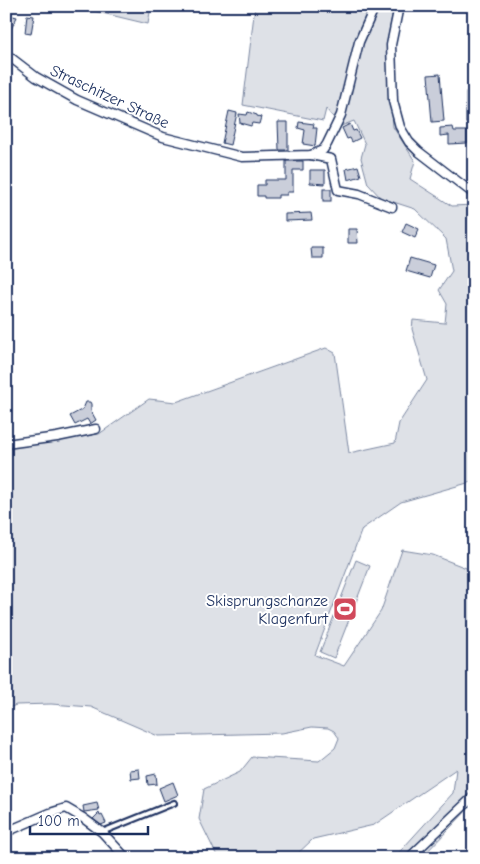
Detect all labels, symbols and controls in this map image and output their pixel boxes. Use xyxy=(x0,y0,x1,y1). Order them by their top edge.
street label: Straschitzer Straße xyxy=(47,61,172,132)
place label: Skisprungschanze Klagenfurt xyxy=(206,592,328,628)
sports icon: Skisprungschanze Klagenfurt xyxy=(332,596,358,622)
scale bar xyxy=(30,804,148,836)
text: 100 m xyxy=(38,812,80,830)

